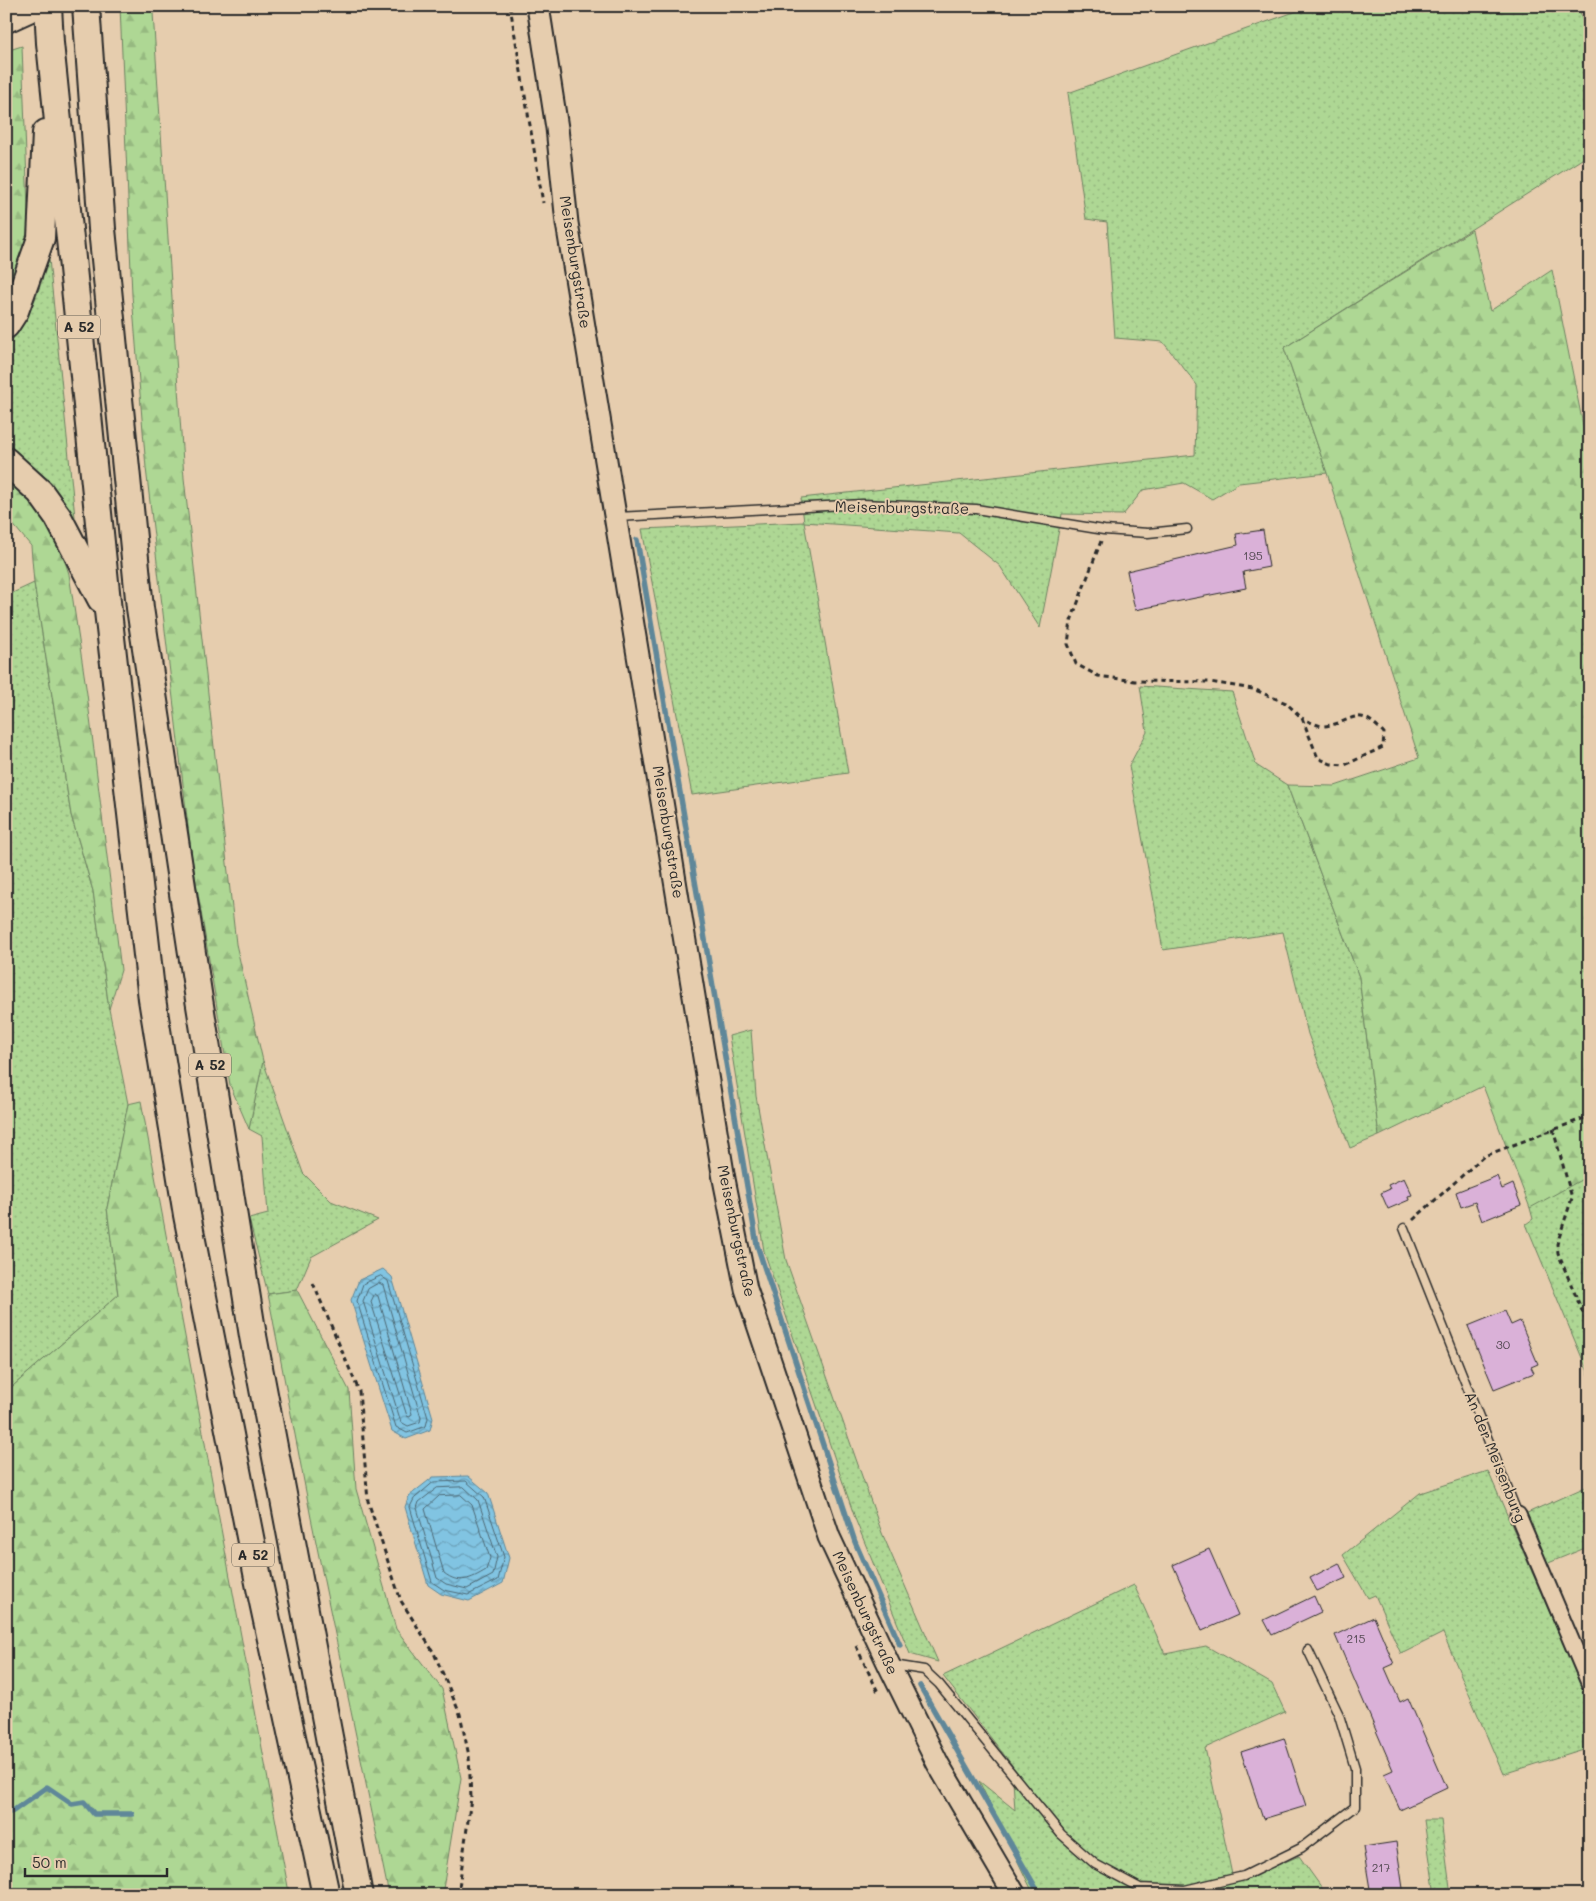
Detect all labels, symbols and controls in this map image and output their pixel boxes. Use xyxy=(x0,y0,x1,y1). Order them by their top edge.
street label: Meisenburgstraße xyxy=(556,194,596,330)
road number: A 52 xyxy=(58,316,100,338)
street label: Meisenburgstraße xyxy=(835,496,969,518)
house number: 195 xyxy=(1243,547,1263,563)
street label: Meisenburgstraße xyxy=(649,764,689,900)
road number: A 52 xyxy=(189,1054,231,1076)
street label: Meisenburgstraße xyxy=(713,1163,761,1299)
house number: 30 xyxy=(1496,1336,1511,1352)
street label: An der Meisenburg xyxy=(1461,1388,1531,1525)
road number: A 52 xyxy=(232,1544,274,1566)
street label: Meisenburgstraße xyxy=(828,1548,903,1678)
house number: 215 xyxy=(1346,1630,1366,1646)
scale bar xyxy=(25,1846,168,1878)
text: 50 m xyxy=(32,1852,67,1872)
house number: 217 xyxy=(1372,1859,1391,1875)

